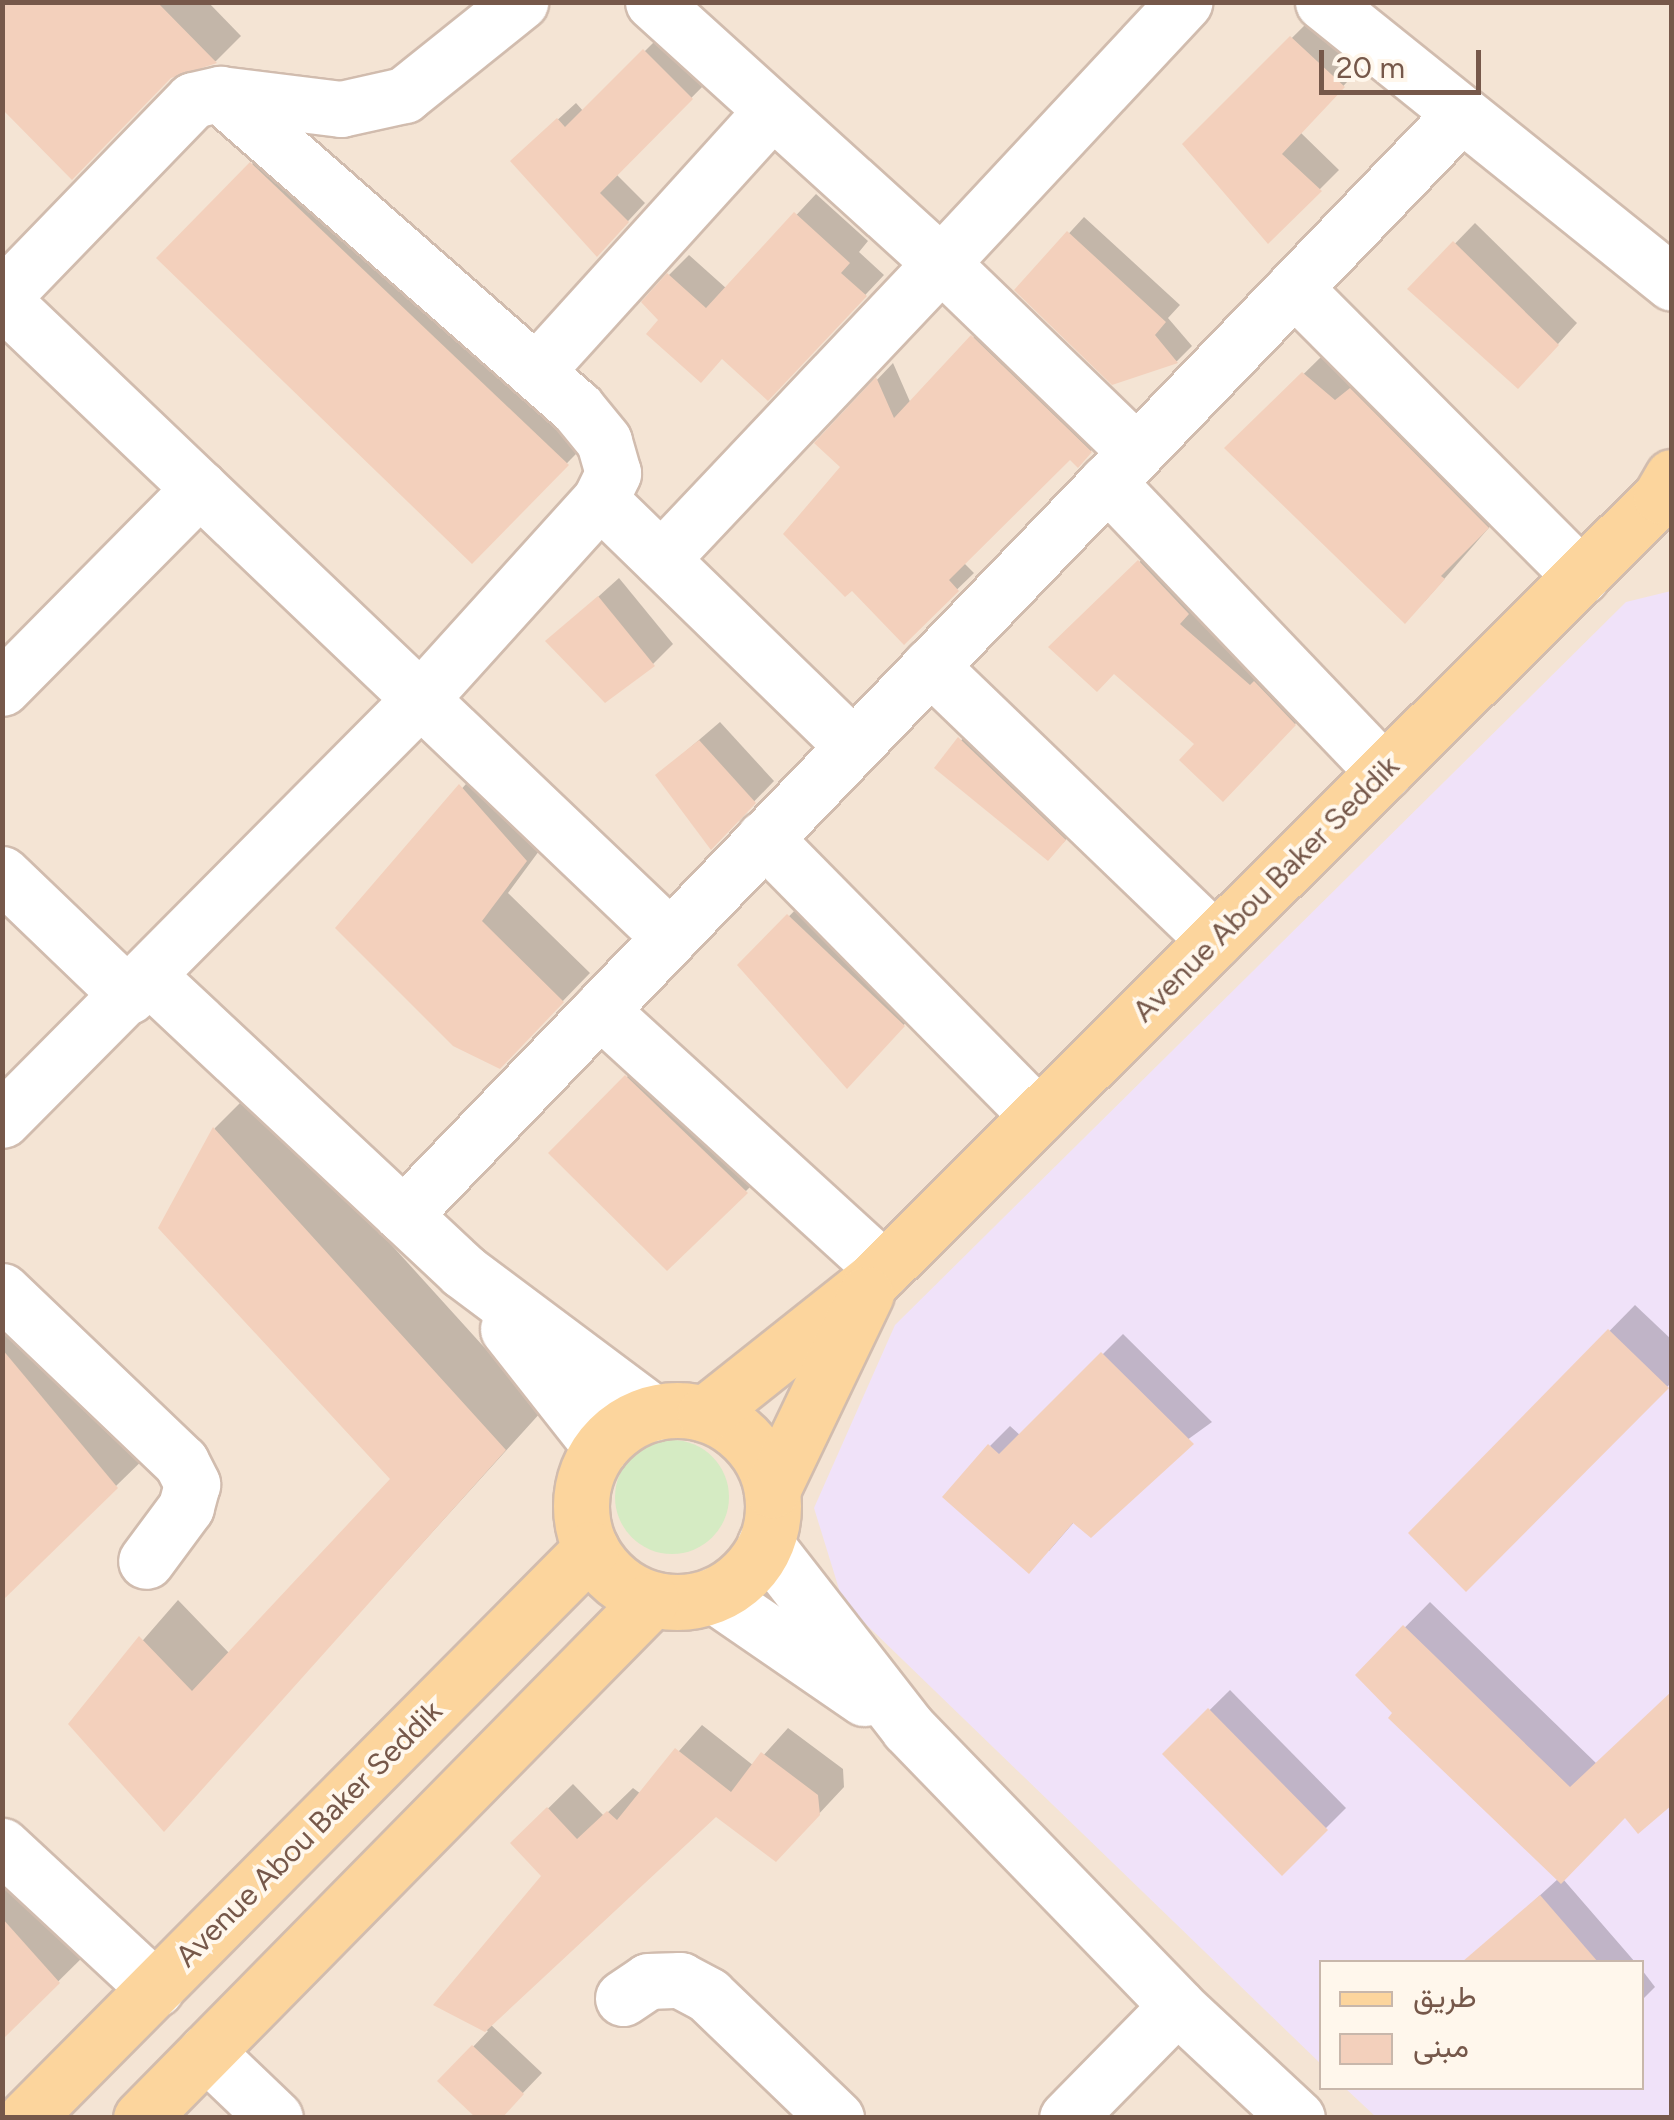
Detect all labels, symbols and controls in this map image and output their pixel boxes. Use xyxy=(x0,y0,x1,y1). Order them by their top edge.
scale bar xyxy=(1324,30,1486,92)
text: 20 m xyxy=(1336,49,1405,86)
street label: Avenue Abou Baker Seddik xyxy=(1125,748,1407,1030)
street label: Avenue Abou Baker Seddik xyxy=(168,1693,450,1975)
legend xyxy=(1319,1960,1644,2090)
text: طريق xyxy=(1413,1978,1477,2015)
text: مبنى xyxy=(1413,2028,1469,2065)

